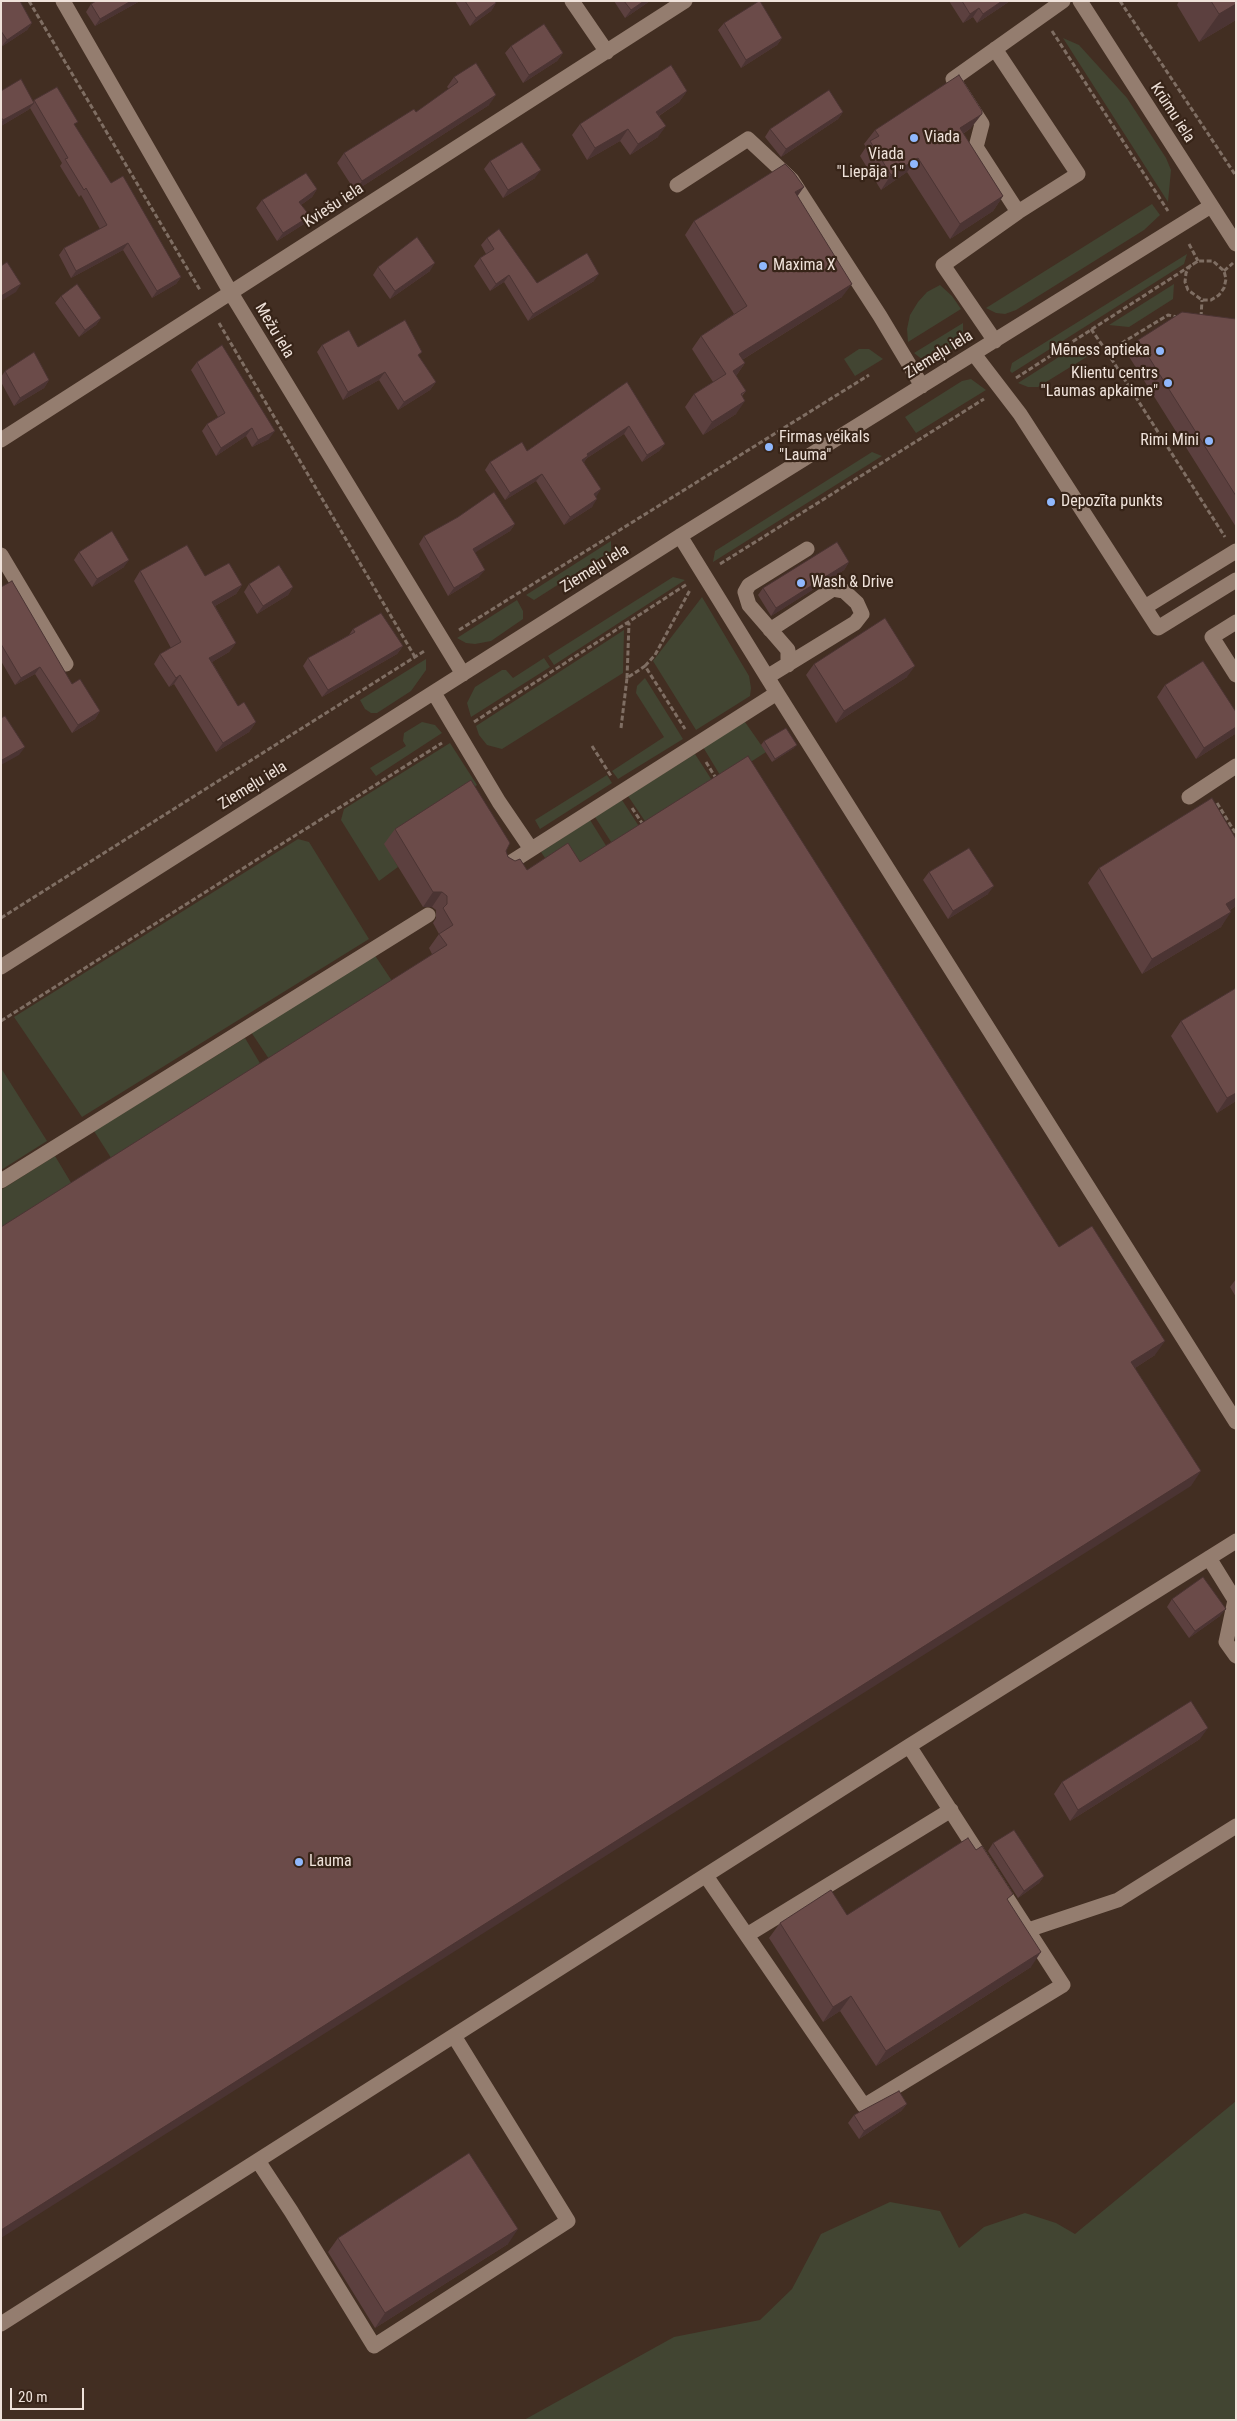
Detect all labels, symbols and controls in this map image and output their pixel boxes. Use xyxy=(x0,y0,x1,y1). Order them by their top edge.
street label: Krūmu iela xyxy=(1146,80,1198,146)
place label: Viada xyxy=(924,128,960,148)
marker: Viada xyxy=(908,132,920,144)
place label: Viada "Liepāja 1" xyxy=(837,145,904,183)
marker: Viada "Liepāja 1" xyxy=(908,158,920,170)
street label: Kviešu iela xyxy=(300,180,368,232)
place label: Maxima X xyxy=(773,256,836,276)
marker: Maxima X xyxy=(757,260,769,272)
street label: Mežu iela xyxy=(250,300,298,362)
street label: Ziemeļu iela xyxy=(901,327,977,383)
place label: Mēness aptieka xyxy=(1051,341,1150,361)
marker: Mēness aptieka xyxy=(1154,345,1166,357)
place label: Klientu centrs "Laumas apkaime" xyxy=(1041,364,1158,402)
marker: Klientu centrs "Laumas apkaime" xyxy=(1162,377,1174,389)
place label: Firmas veikals "Lauma" xyxy=(779,428,870,466)
place label: Rimi Mini xyxy=(1140,431,1199,451)
marker: Rimi Mini xyxy=(1203,435,1215,447)
marker: Firmas veikals "Lauma" xyxy=(763,441,775,453)
place label: Depozīta punkts xyxy=(1061,492,1163,512)
marker: Depozīta punkts xyxy=(1045,496,1057,508)
street label: Ziemeļu iela xyxy=(557,541,633,597)
place label: Wash & Drive xyxy=(811,573,894,593)
marker: Wash & Drive xyxy=(795,577,807,589)
street label: Ziemeļu iela xyxy=(215,758,291,814)
place label: Lauma xyxy=(309,1852,352,1872)
marker: Lauma xyxy=(293,1856,305,1868)
scale bar xyxy=(12,2378,86,2410)
text: 20 m xyxy=(18,2388,48,2406)

